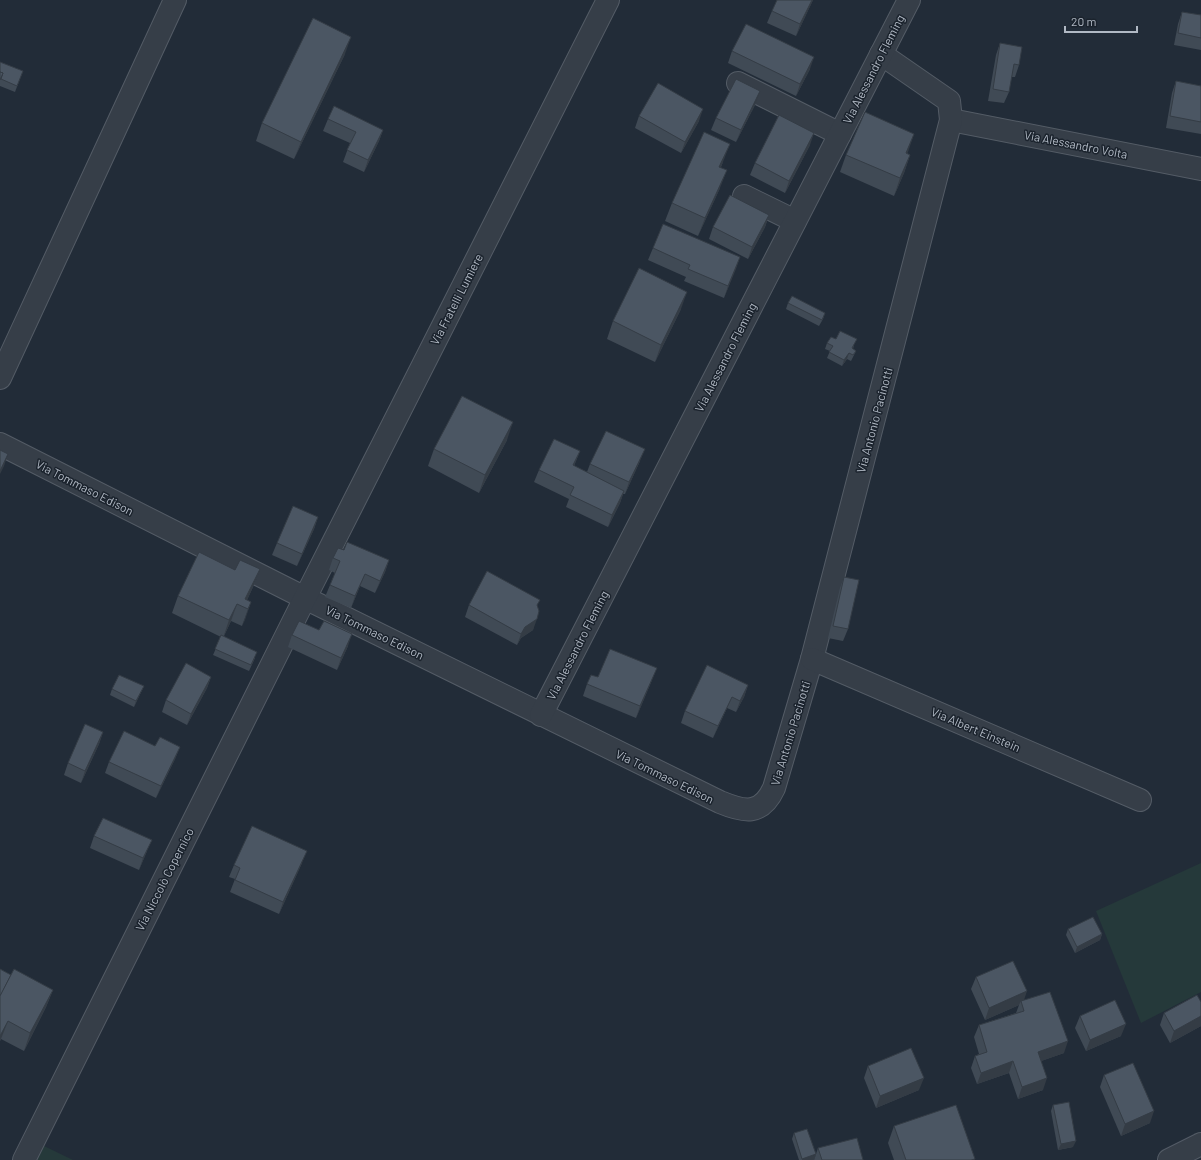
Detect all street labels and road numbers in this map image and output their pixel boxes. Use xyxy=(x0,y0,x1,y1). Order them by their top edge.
street label: Via Alessandro Fleming xyxy=(839,12,907,126)
street label: Via Alessandro Volta xyxy=(1023,127,1129,161)
street label: Via Fratelli Lumiere xyxy=(427,251,485,347)
street label: Via Alessandro Fleming xyxy=(691,300,759,414)
street label: Via Antonio Pacinotti xyxy=(853,366,895,474)
street label: Via Tommaso Edison xyxy=(34,456,136,518)
street label: Via Alessandro Fleming xyxy=(543,588,611,702)
street label: Via Tommaso Edison xyxy=(324,602,426,662)
street label: Via Antonio Pacinotti xyxy=(767,679,813,787)
street label: Via Albert Einstein xyxy=(929,704,1023,754)
street label: Via Tommaso Edison xyxy=(614,746,716,806)
street label: Via Niccolò Copernico xyxy=(132,825,196,933)

